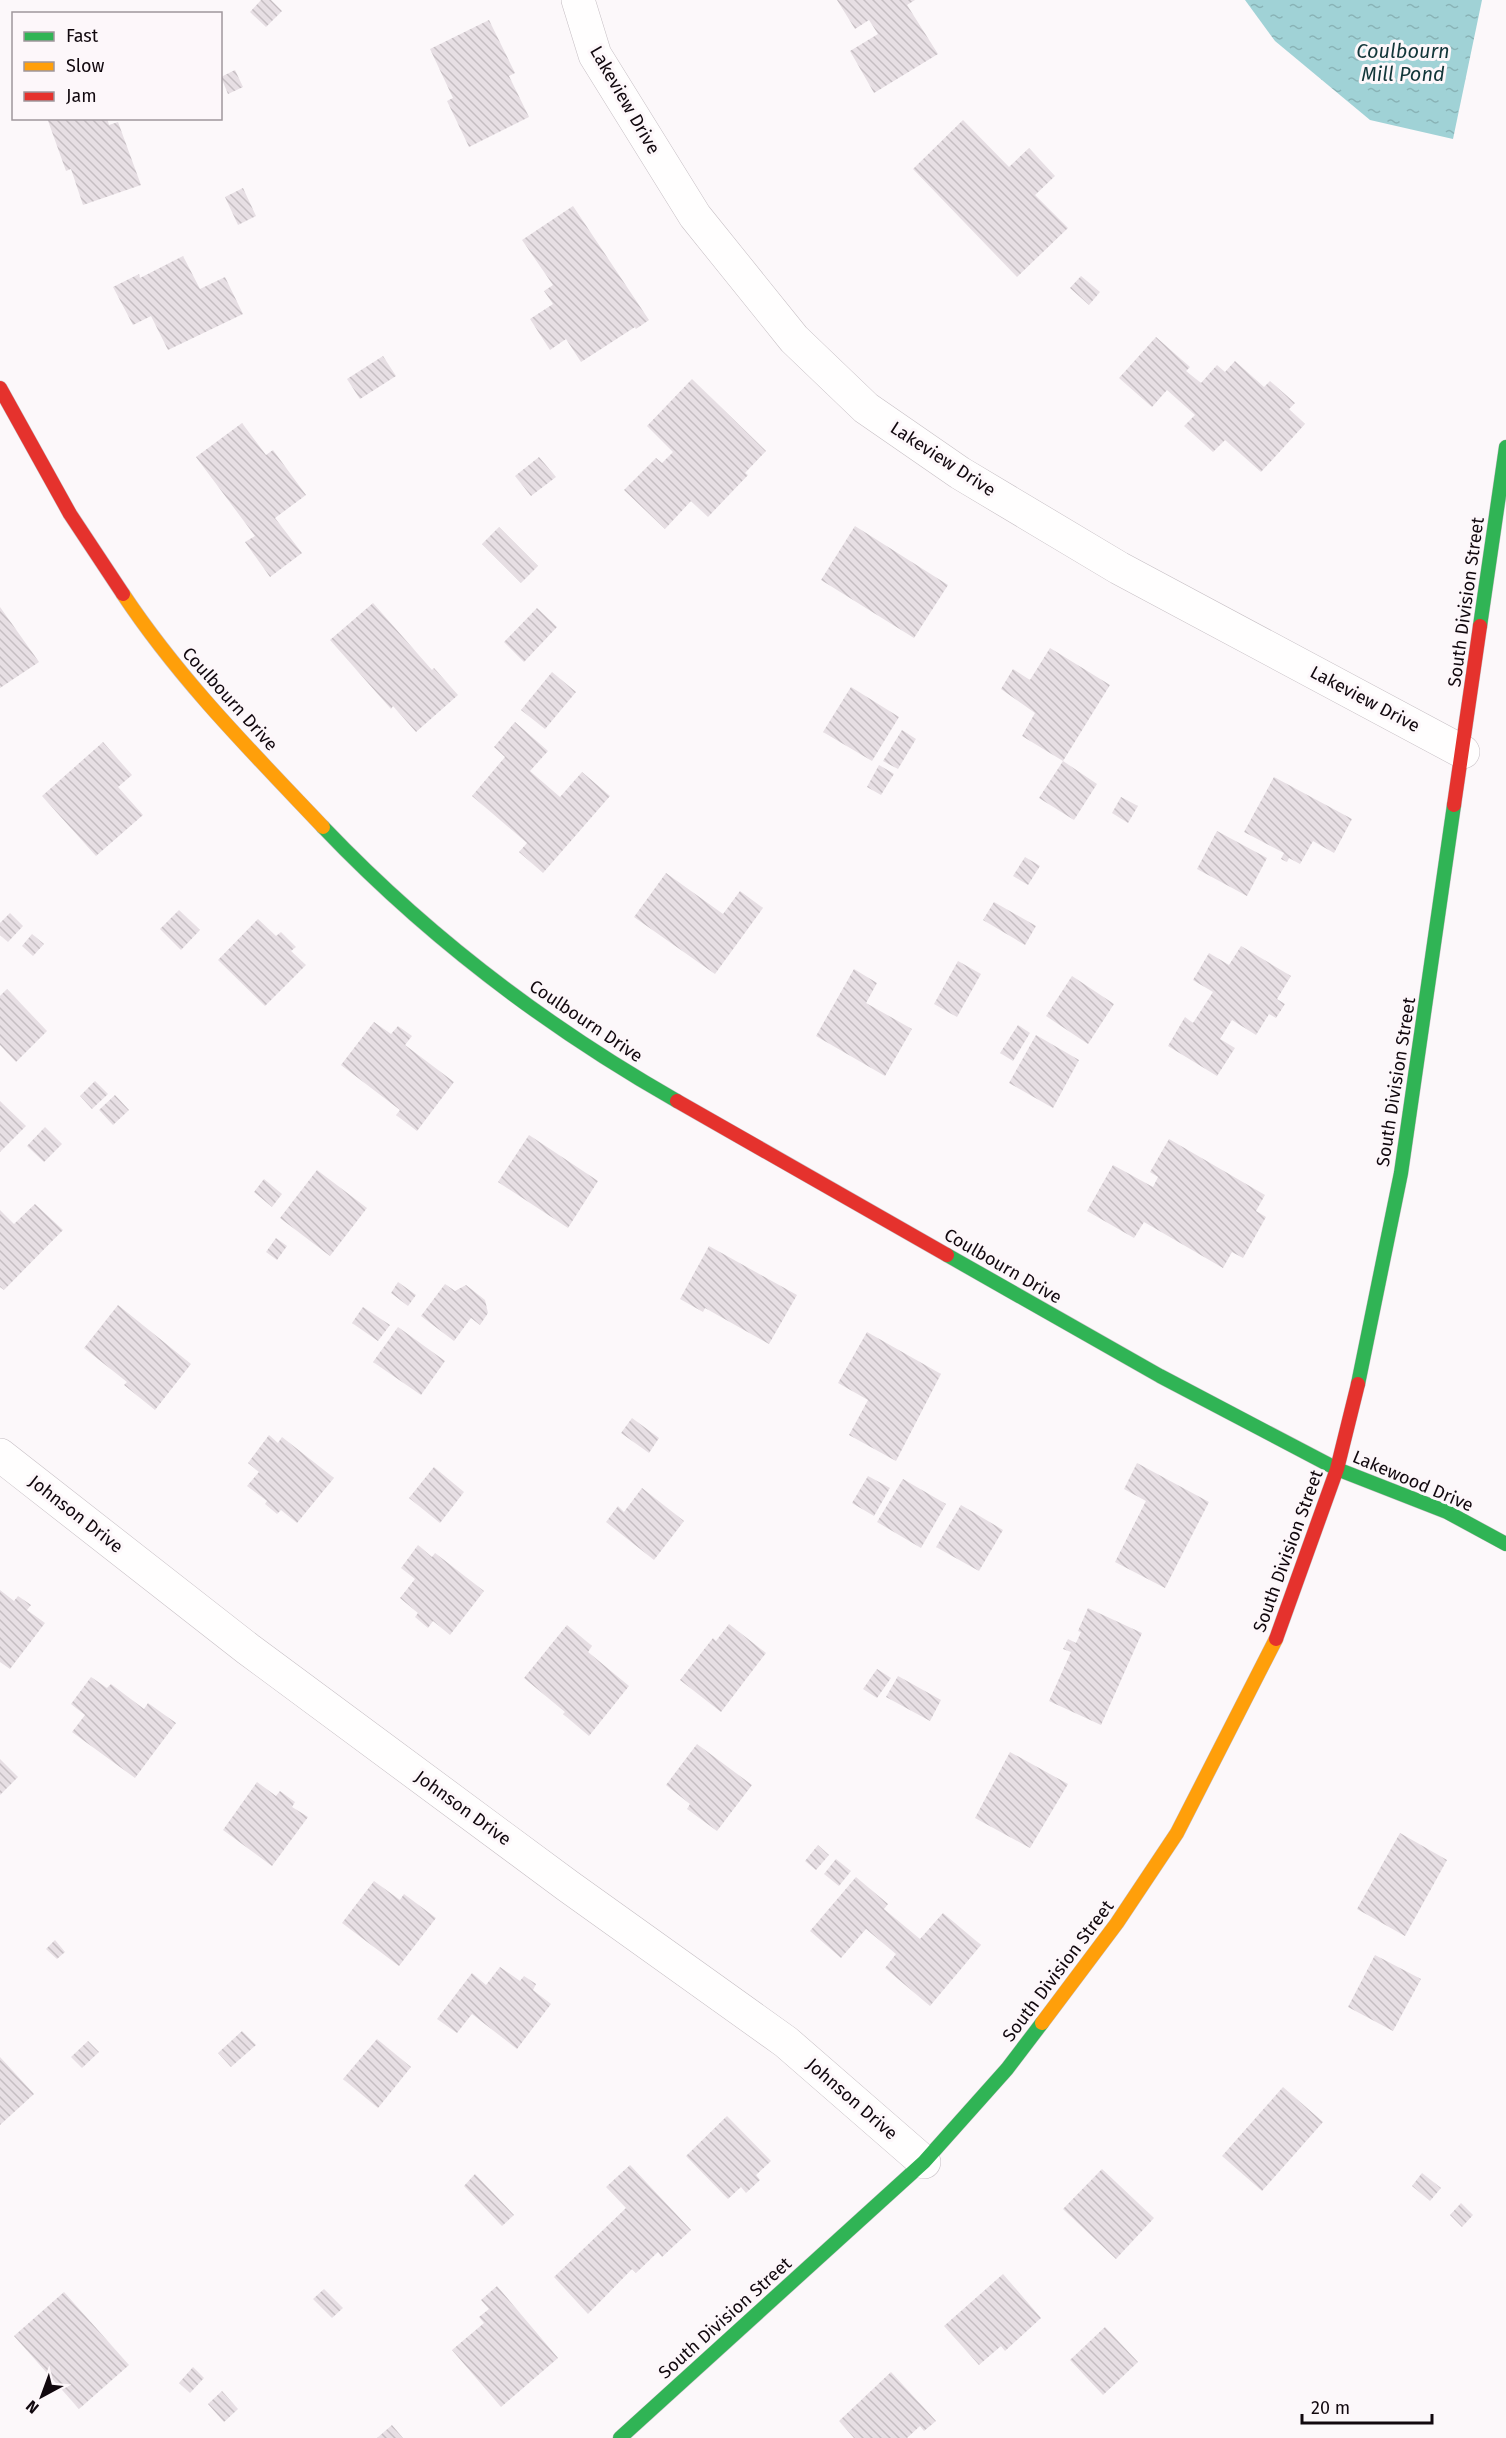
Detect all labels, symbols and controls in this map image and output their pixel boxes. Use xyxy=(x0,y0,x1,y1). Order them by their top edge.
legend xyxy=(12,12,222,120)
text: Fast xyxy=(66,25,99,47)
water label: Coulbourn Mill Pond xyxy=(1356,39,1450,86)
street label: Lakeview Drive xyxy=(585,42,665,158)
text: Slow xyxy=(66,55,105,77)
text: Jam xyxy=(66,85,97,107)
street label: Lakeview Drive xyxy=(886,417,1000,501)
street label: South Division Street xyxy=(1443,515,1489,688)
street label: Coulbourn Drive xyxy=(178,643,282,755)
street label: Lakeview Drive xyxy=(1306,661,1424,737)
street label: Coulbourn Drive xyxy=(525,975,647,1067)
street label: South Division Street xyxy=(1372,995,1420,1168)
street label: Coulbourn Drive xyxy=(940,1223,1066,1309)
street label: Lakewood Drive xyxy=(1349,1446,1477,1516)
street label: South Division Street xyxy=(1248,1466,1328,1635)
street label: Johnson Drive xyxy=(24,1470,128,1558)
street label: Johnson Drive xyxy=(411,1766,515,1850)
street label: South Division Street xyxy=(998,1896,1119,2046)
street label: Johnson Drive xyxy=(802,2053,902,2145)
street label: South Division Street xyxy=(654,2252,796,2384)
north arrow xyxy=(12,2366,72,2426)
scale bar xyxy=(1302,2387,1432,2425)
text: N xyxy=(22,2396,43,2418)
text: 20 m xyxy=(1311,2397,1350,2419)

